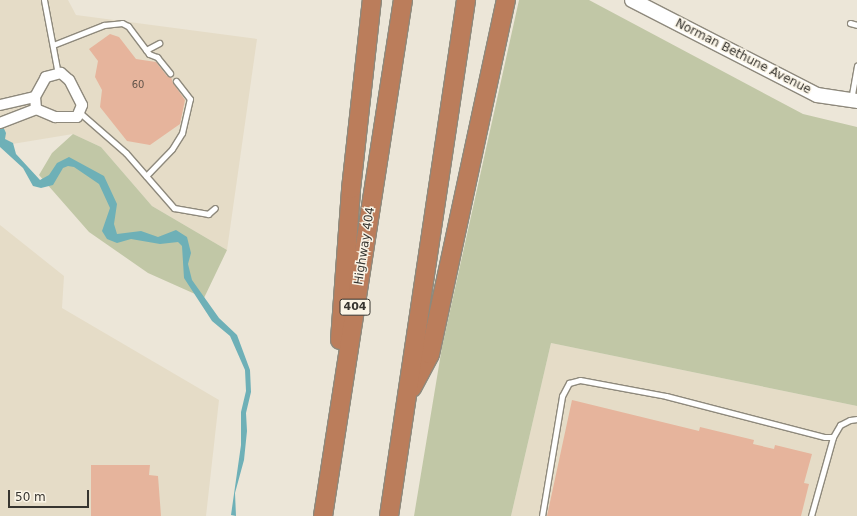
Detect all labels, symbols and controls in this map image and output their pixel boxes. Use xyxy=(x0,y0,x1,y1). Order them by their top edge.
street label: Norman Bethune Avenue xyxy=(673,16,813,98)
house number: 60 xyxy=(132,79,144,91)
street label: Highway 404 xyxy=(352,206,378,286)
road number: 404 xyxy=(339,298,371,316)
scale bar xyxy=(10,482,91,508)
text: 50 m xyxy=(15,490,46,504)

